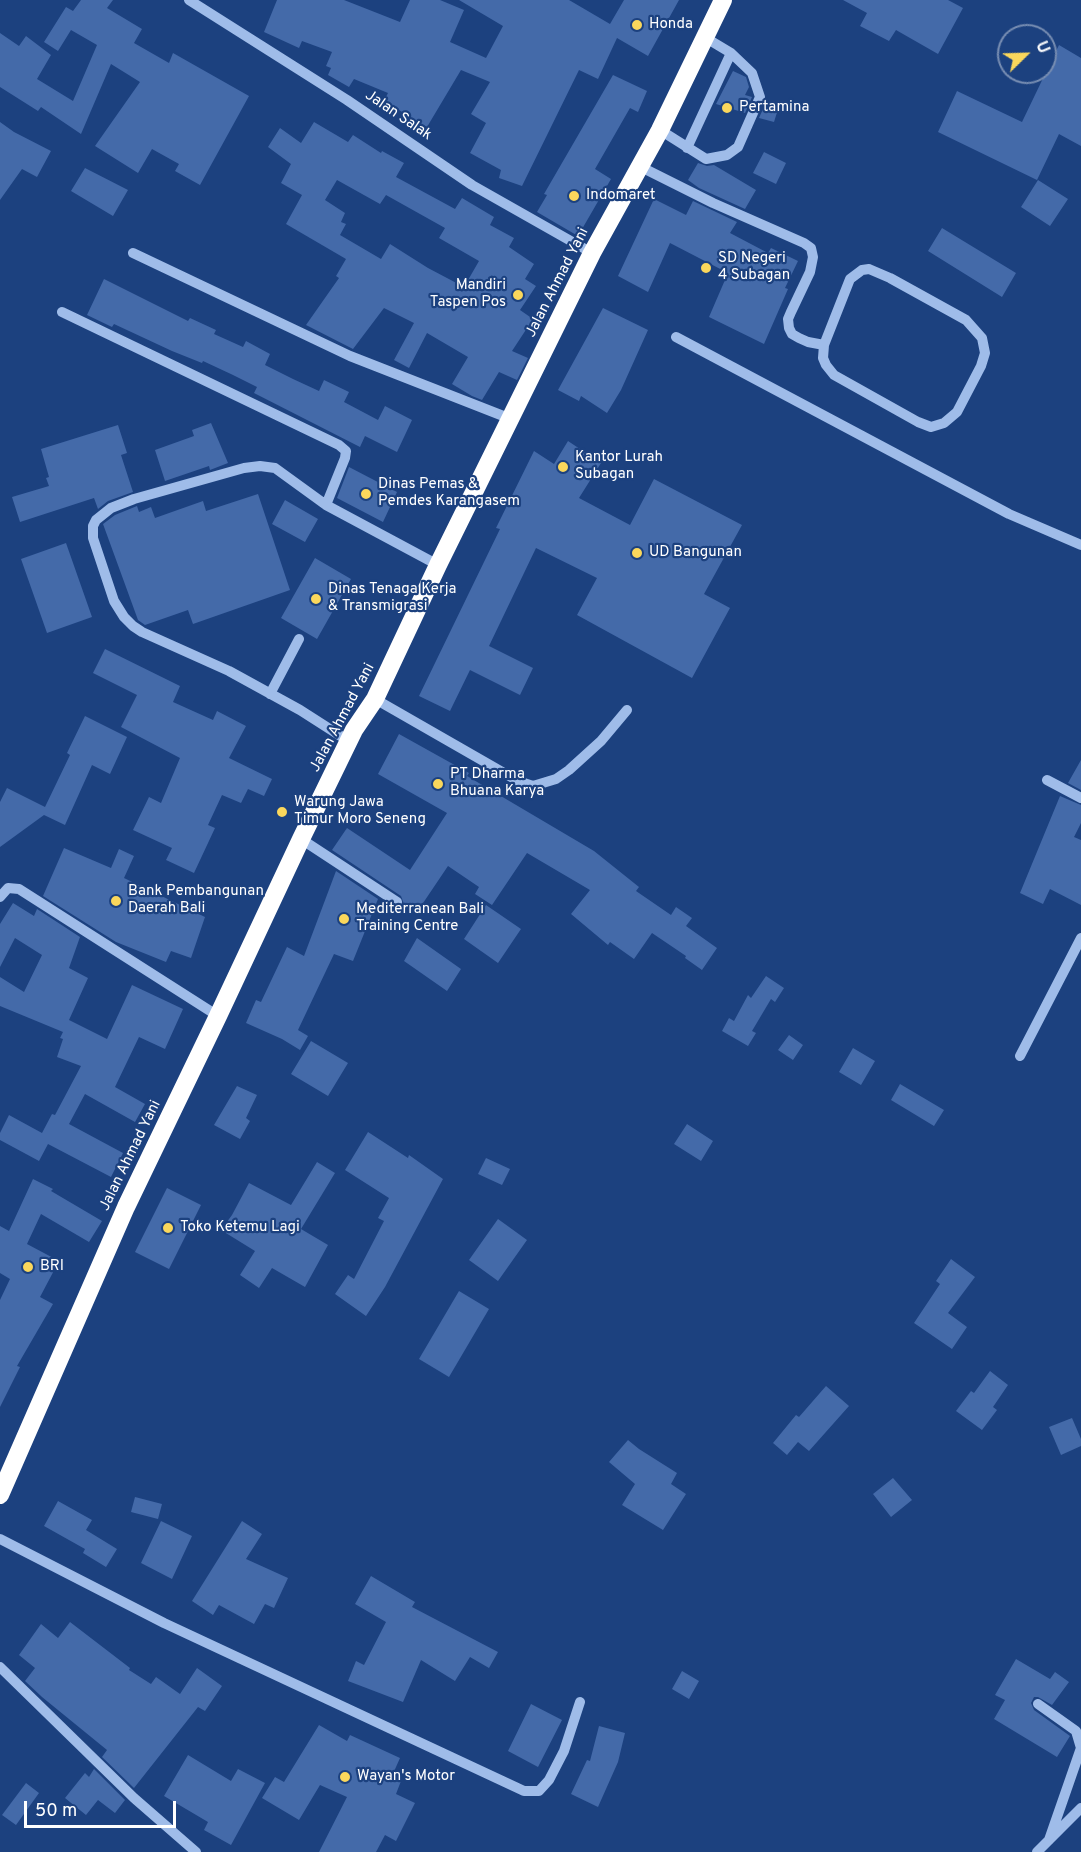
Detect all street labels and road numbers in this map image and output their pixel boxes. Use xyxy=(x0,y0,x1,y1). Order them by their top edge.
street label: Jalan Salak xyxy=(361,87,435,145)
street label: Jalan Ahmad Yani xyxy=(523,225,593,341)
street label: Jalan Ahmad Yani xyxy=(307,661,379,775)
street label: Jalan Ahmad Yani xyxy=(96,1098,166,1214)

